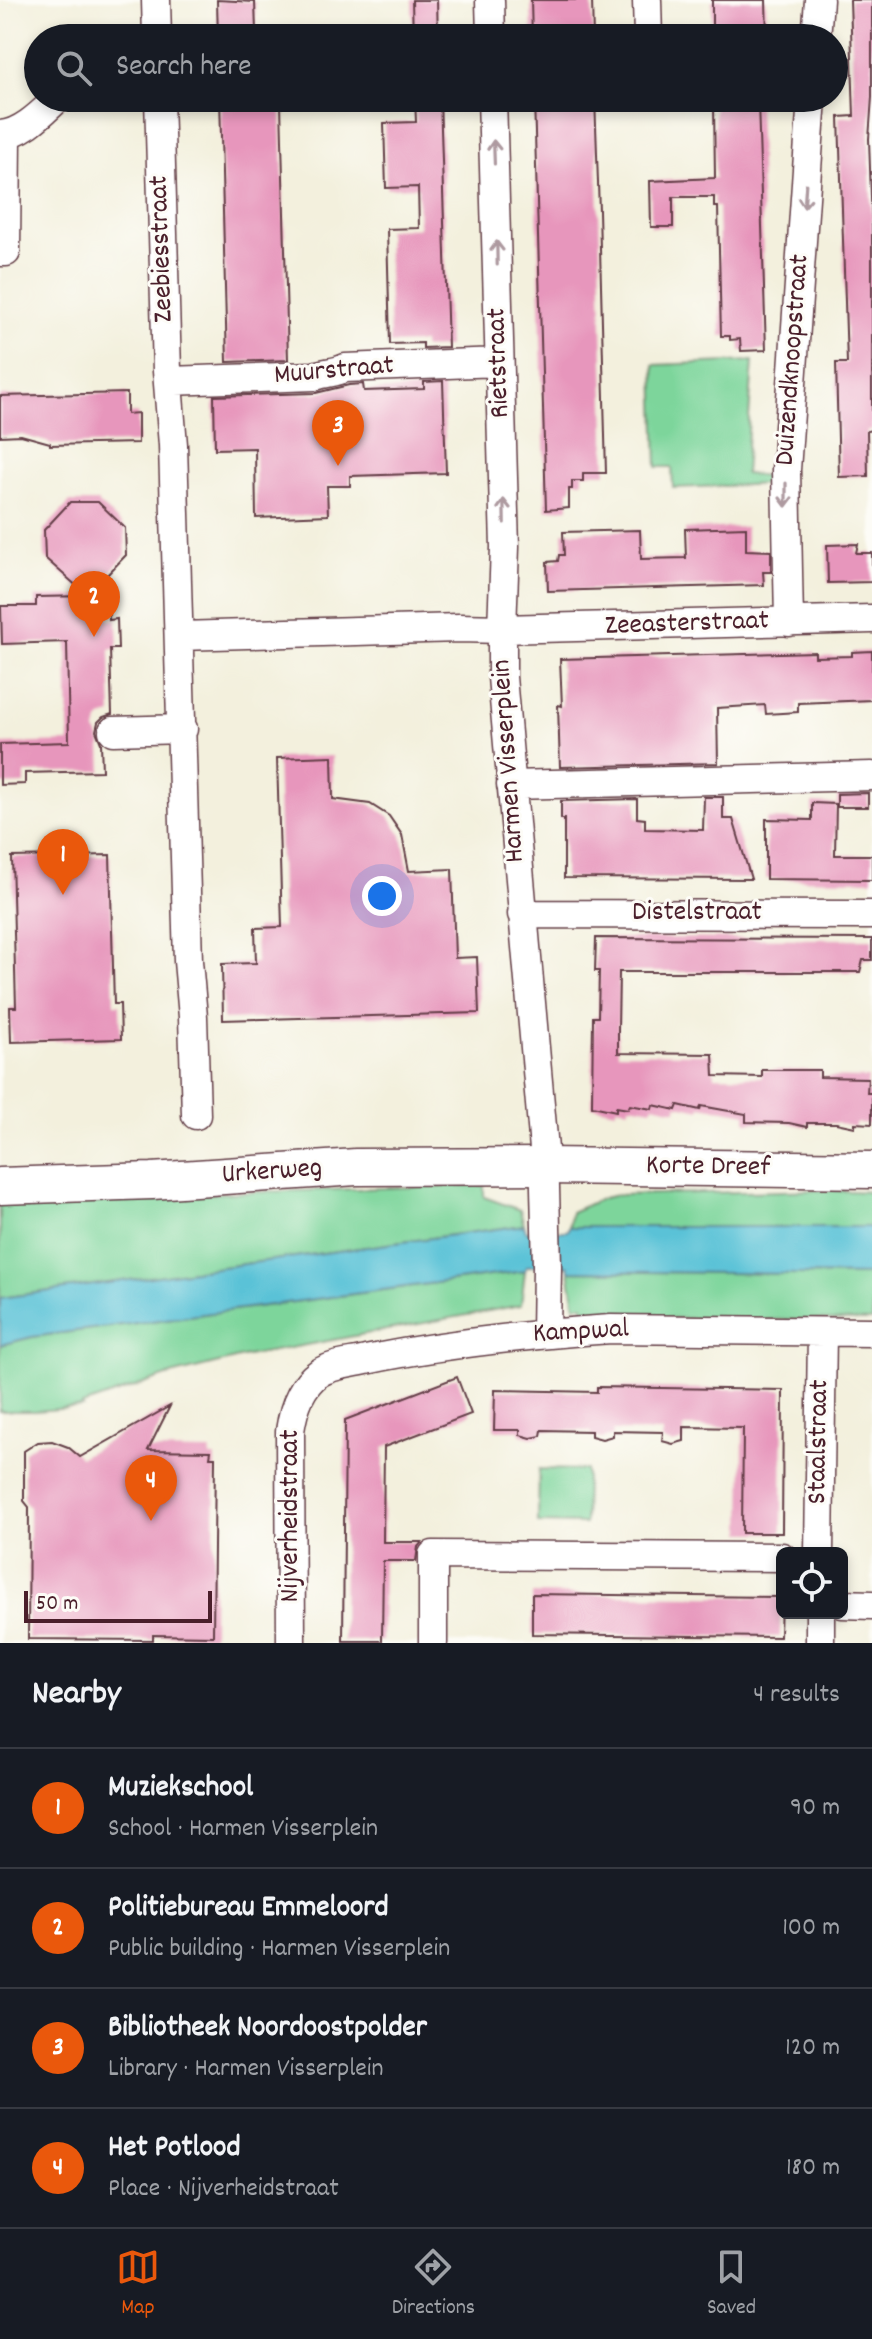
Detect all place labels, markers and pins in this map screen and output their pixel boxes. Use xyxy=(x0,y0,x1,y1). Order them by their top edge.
pin: 3 xyxy=(312,400,364,466)
pin: 2 xyxy=(68,571,120,637)
pin: 1 xyxy=(37,829,89,895)
pin: 4 xyxy=(125,1455,177,1521)

